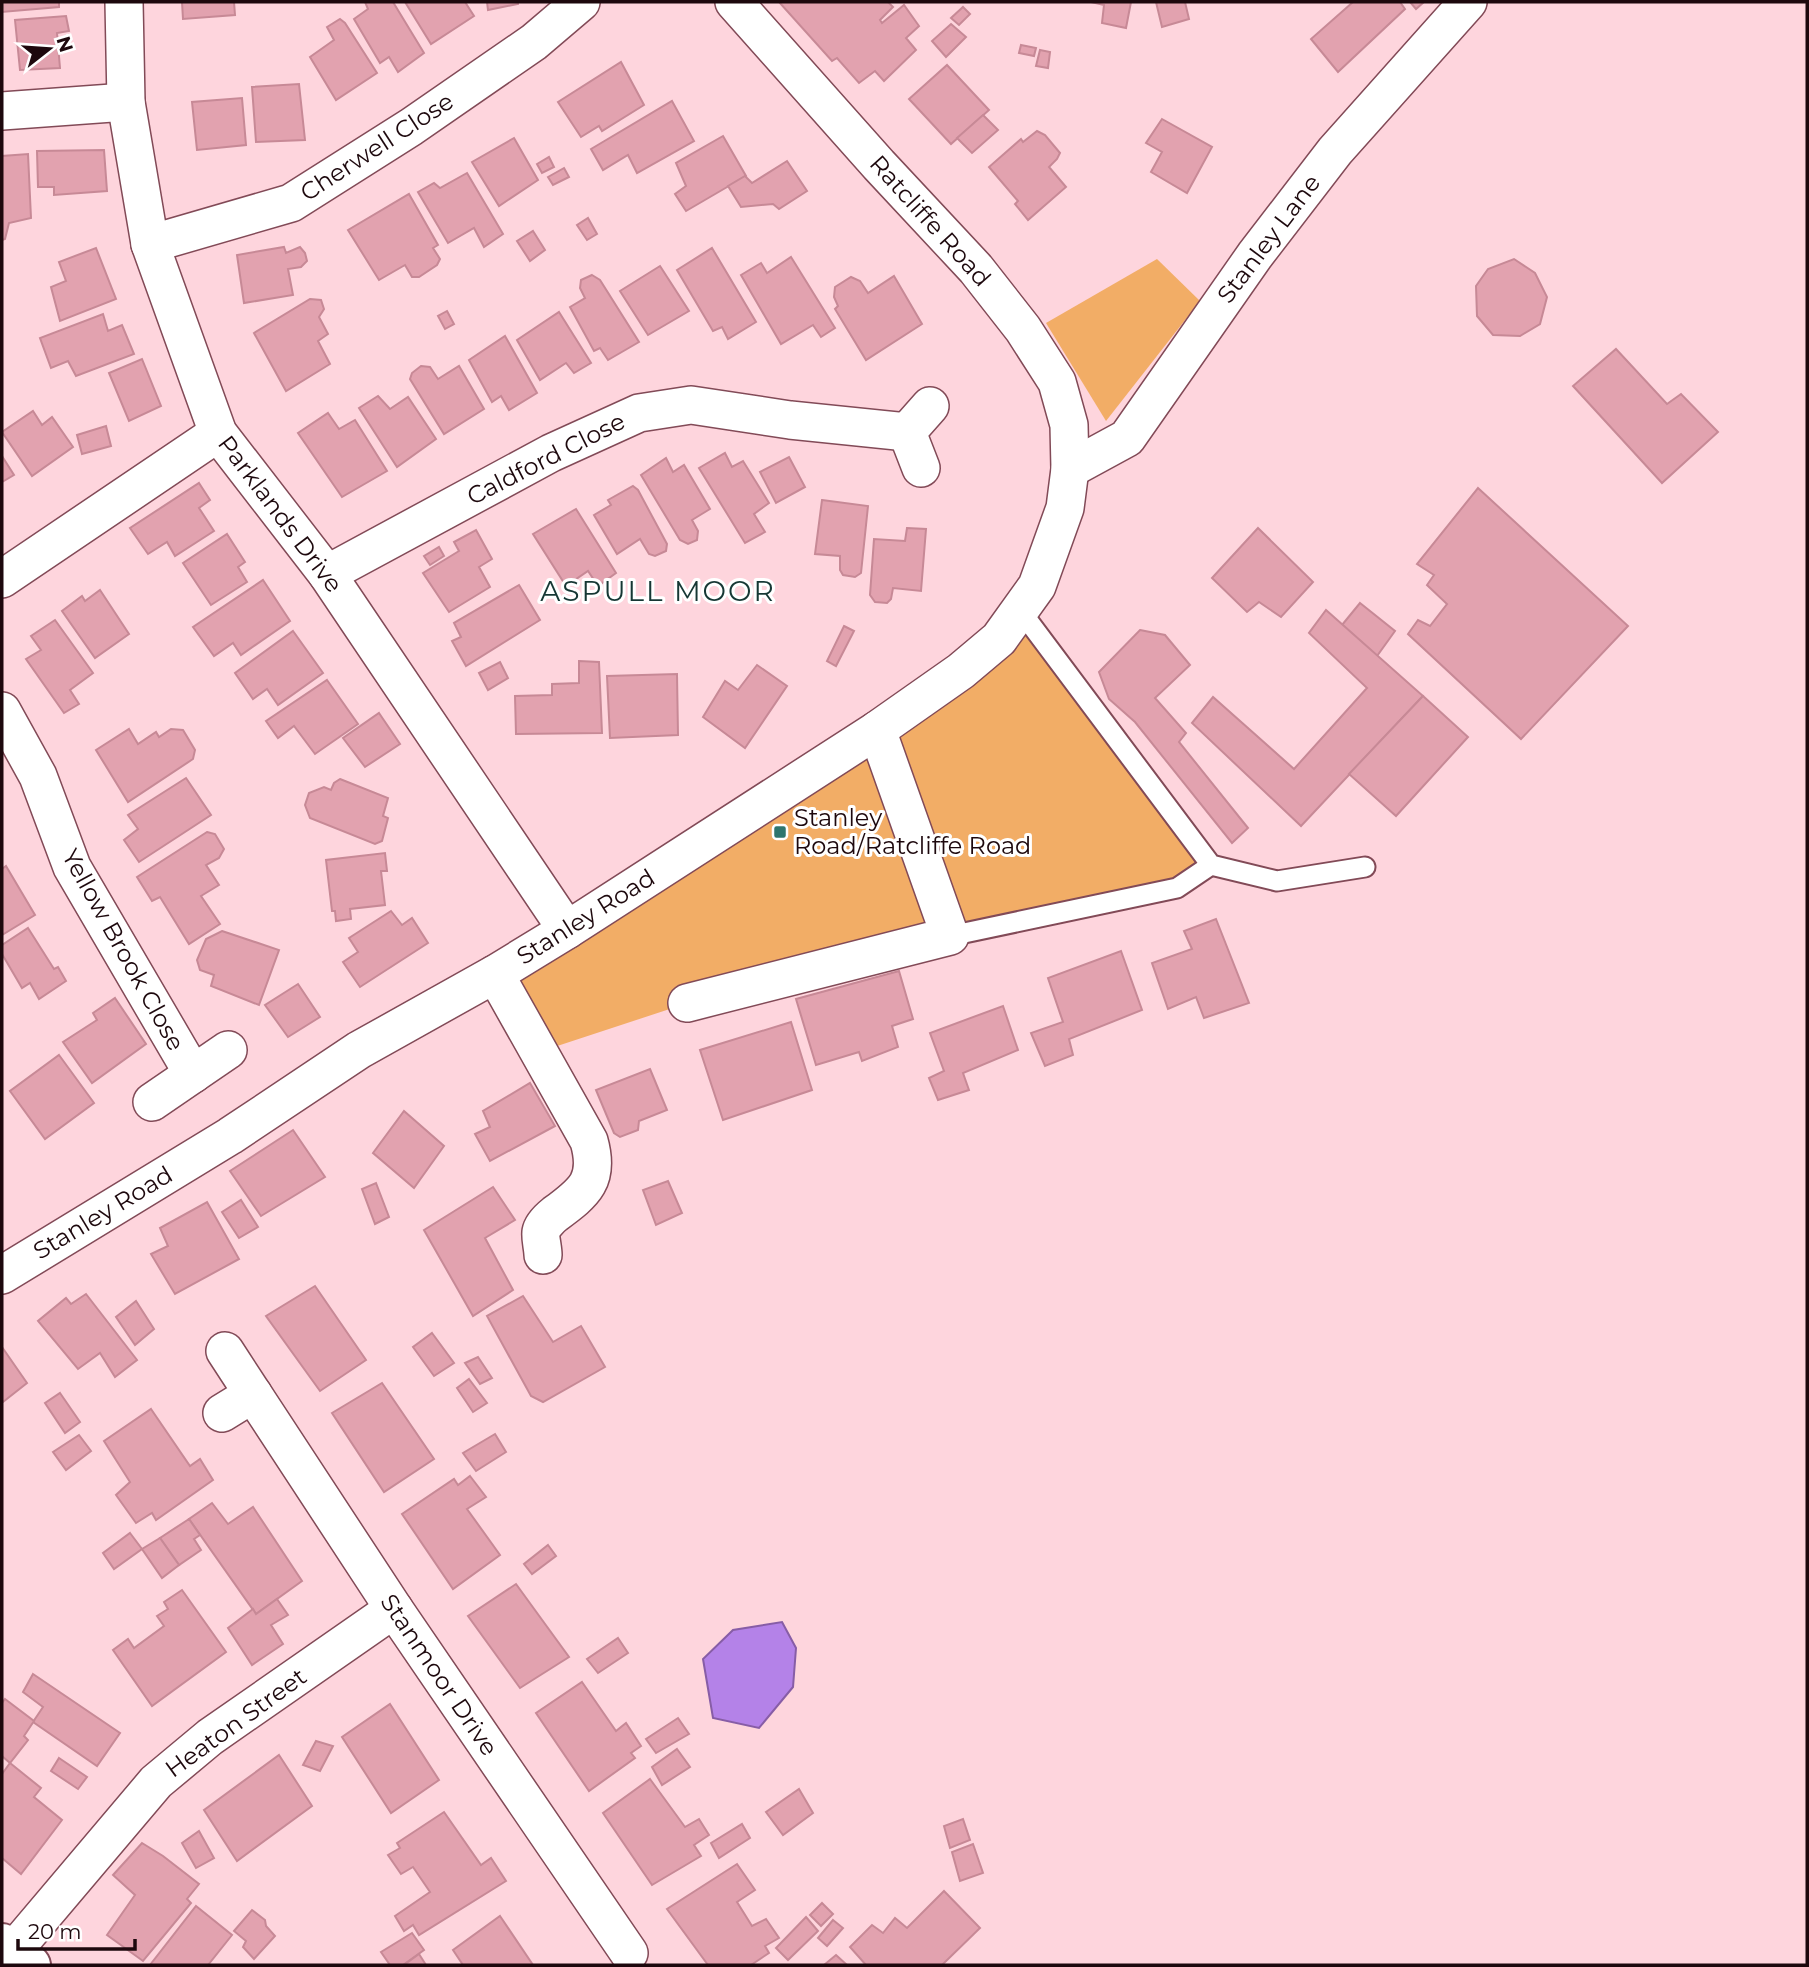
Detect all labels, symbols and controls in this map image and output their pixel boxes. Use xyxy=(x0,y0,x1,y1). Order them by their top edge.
north arrow xyxy=(14,14,84,84)
text: N xyxy=(52,33,78,55)
street label: Cherwell Close xyxy=(295,86,459,207)
street label: Ratcliffe Road xyxy=(864,149,997,292)
street label: Stanley Lane xyxy=(1211,169,1326,309)
street label: Caldford Close xyxy=(462,406,630,511)
street label: Parklands Drive xyxy=(212,430,349,598)
district label: ASPULL MOOR xyxy=(540,574,776,608)
place label: Stanley Road/Ratcliffe Road xyxy=(794,803,1031,860)
marker: Stanley Road/Ratcliffe Road xyxy=(772,824,788,840)
street label: Yellow Brook Close xyxy=(56,844,191,1056)
street label: Stanley Road xyxy=(511,863,660,971)
street label: Stanley Road xyxy=(28,1160,178,1265)
street label: Stanmoor Drive xyxy=(375,1588,504,1761)
street label: Heaton Street xyxy=(160,1662,312,1783)
scale bar xyxy=(18,1908,135,1952)
text: 20 m xyxy=(28,1919,82,1944)

